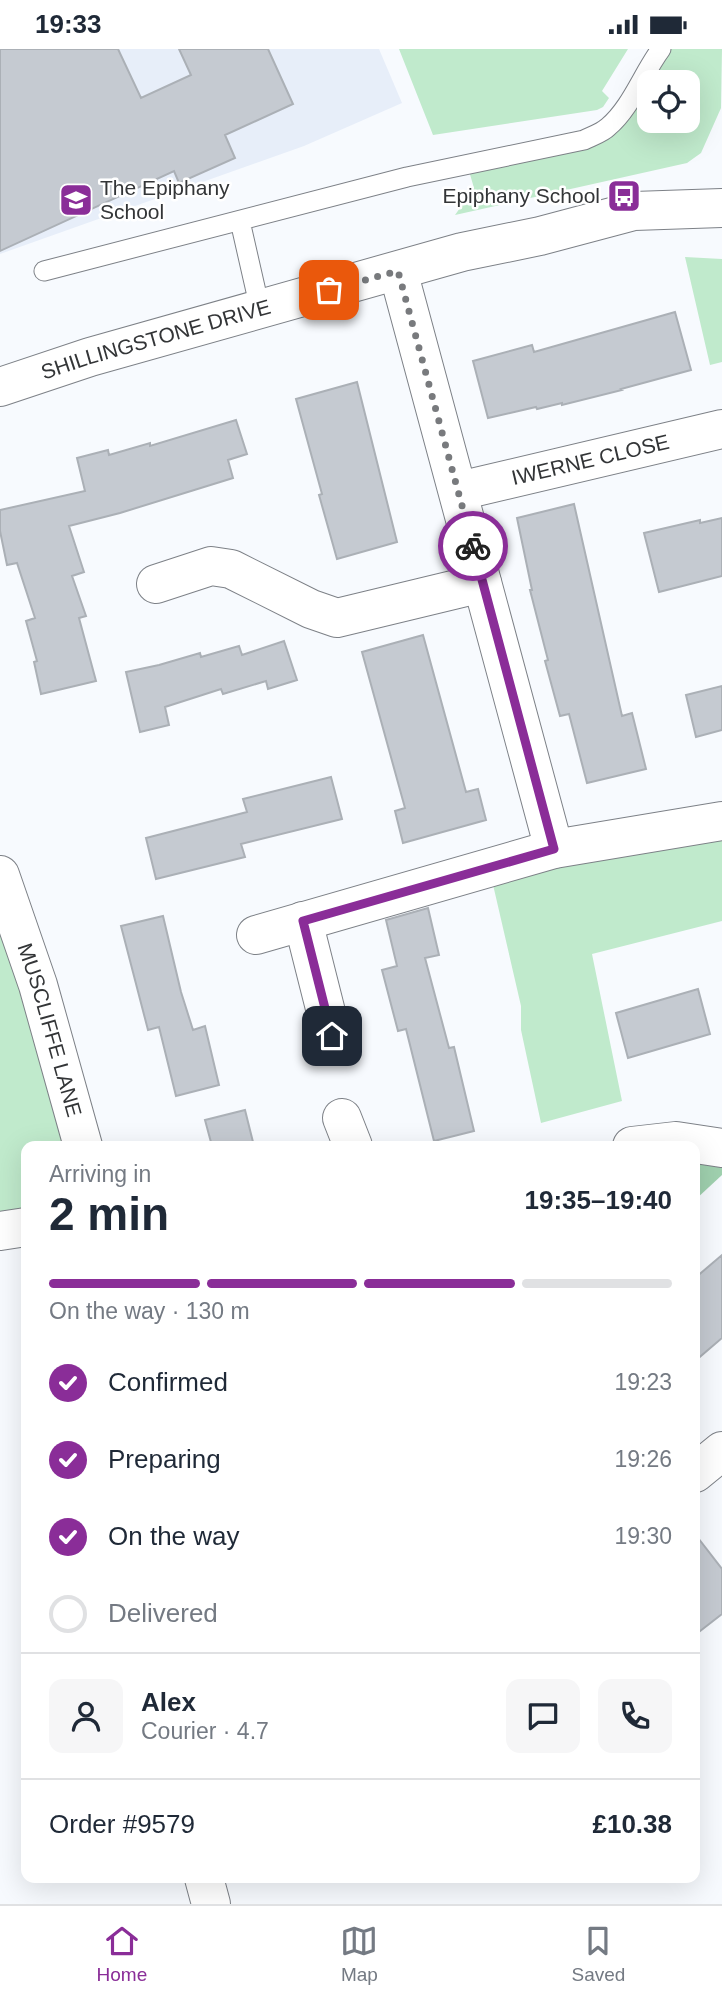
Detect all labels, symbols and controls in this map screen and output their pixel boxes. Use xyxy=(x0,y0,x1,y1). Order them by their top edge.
text: 19:33 xyxy=(35,9,102,39)
map controls xyxy=(637,70,700,133)
button: locate xyxy=(637,70,700,133)
place label: The Epiphany School xyxy=(100,176,230,223)
bus stop icon: Epiphany School xyxy=(605,177,643,215)
school or university icon: The Epiphany School xyxy=(57,181,95,219)
place label: Epiphany School xyxy=(442,184,600,207)
pin xyxy=(299,260,359,320)
icon: bag xyxy=(310,271,348,309)
street label: SHILLINGSTONE DRIVE xyxy=(38,295,273,383)
street label: IWERNE CLOSE xyxy=(509,430,671,489)
courier xyxy=(438,511,508,581)
icon: bike xyxy=(454,527,492,565)
street label: MUSCLIFFE LANE xyxy=(13,940,86,1119)
pin xyxy=(302,1006,362,1066)
icon: home xyxy=(313,1017,351,1055)
text: Arriving in xyxy=(49,1161,151,1187)
text: 19:35–19:40 xyxy=(525,1185,672,1215)
text: 2 min xyxy=(49,1188,169,1240)
text: On the way · 130 m xyxy=(49,1298,250,1324)
icon: check xyxy=(49,1364,87,1402)
text: Confirmed xyxy=(108,1367,228,1397)
text: 19:23 xyxy=(614,1369,672,1395)
icon: check xyxy=(49,1441,87,1479)
text: Preparing xyxy=(108,1444,221,1474)
text: 19:26 xyxy=(614,1446,672,1472)
icon: check xyxy=(49,1518,87,1556)
text: On the way xyxy=(108,1521,240,1551)
text: 19:30 xyxy=(614,1523,672,1549)
text: Delivered xyxy=(108,1598,218,1628)
button: person xyxy=(49,1679,123,1753)
button: chat xyxy=(506,1679,580,1753)
button: phone xyxy=(598,1679,672,1753)
text: Alex xyxy=(141,1687,196,1717)
text: Courier · 4.7 xyxy=(141,1718,269,1744)
text: Order #9579 xyxy=(49,1809,195,1839)
text: £10.38 xyxy=(592,1809,672,1839)
tab: Home xyxy=(97,1922,147,1986)
tab: Map xyxy=(340,1922,378,1986)
tab: Saved xyxy=(572,1922,625,1986)

